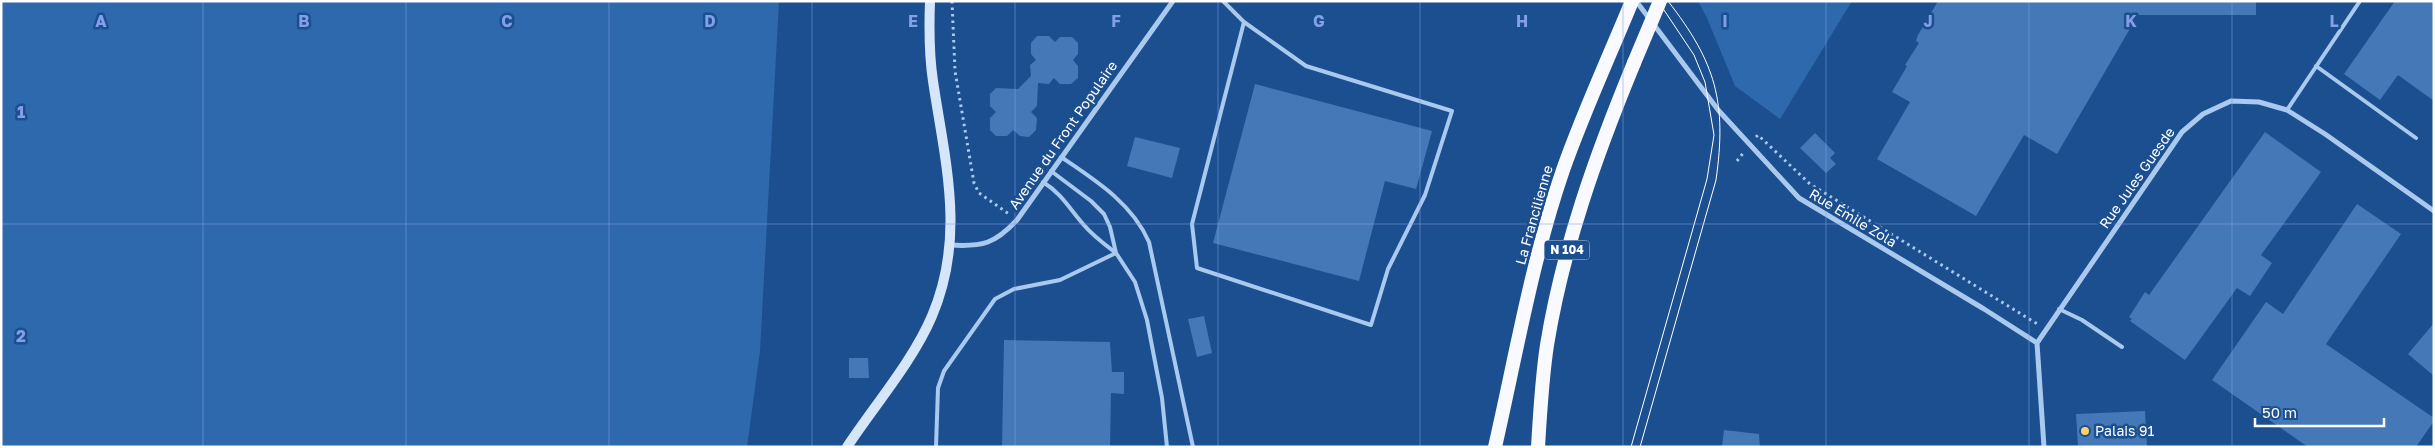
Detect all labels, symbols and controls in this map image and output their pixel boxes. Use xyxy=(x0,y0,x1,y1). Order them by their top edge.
text: A xyxy=(95,11,107,31)
text: B xyxy=(298,11,310,31)
text: C xyxy=(501,11,513,31)
text: D xyxy=(704,11,716,31)
text: E xyxy=(908,11,918,31)
text: F xyxy=(1111,11,1121,31)
text: G xyxy=(1313,11,1325,31)
text: H xyxy=(1516,11,1528,31)
text: I xyxy=(1722,11,1728,31)
text: J xyxy=(1923,11,1933,31)
text: K xyxy=(2125,11,2137,31)
text: L xyxy=(2329,11,2339,31)
street label: Avenue du Front Populaire xyxy=(1005,57,1120,212)
text: 1 xyxy=(17,102,25,122)
street label: Rue Jules Guesde xyxy=(2095,124,2178,232)
street label: La Francilienne xyxy=(1511,163,1556,267)
street label: Rue Émile Zola xyxy=(1806,185,1900,250)
road number: N 104 xyxy=(1544,240,1590,260)
text: 2 xyxy=(16,326,26,346)
scale bar xyxy=(2255,396,2384,428)
text: 50 m xyxy=(2262,403,2297,421)
place label: Palais 91 xyxy=(2095,422,2154,439)
marker: Palais 91 xyxy=(2079,425,2091,437)

